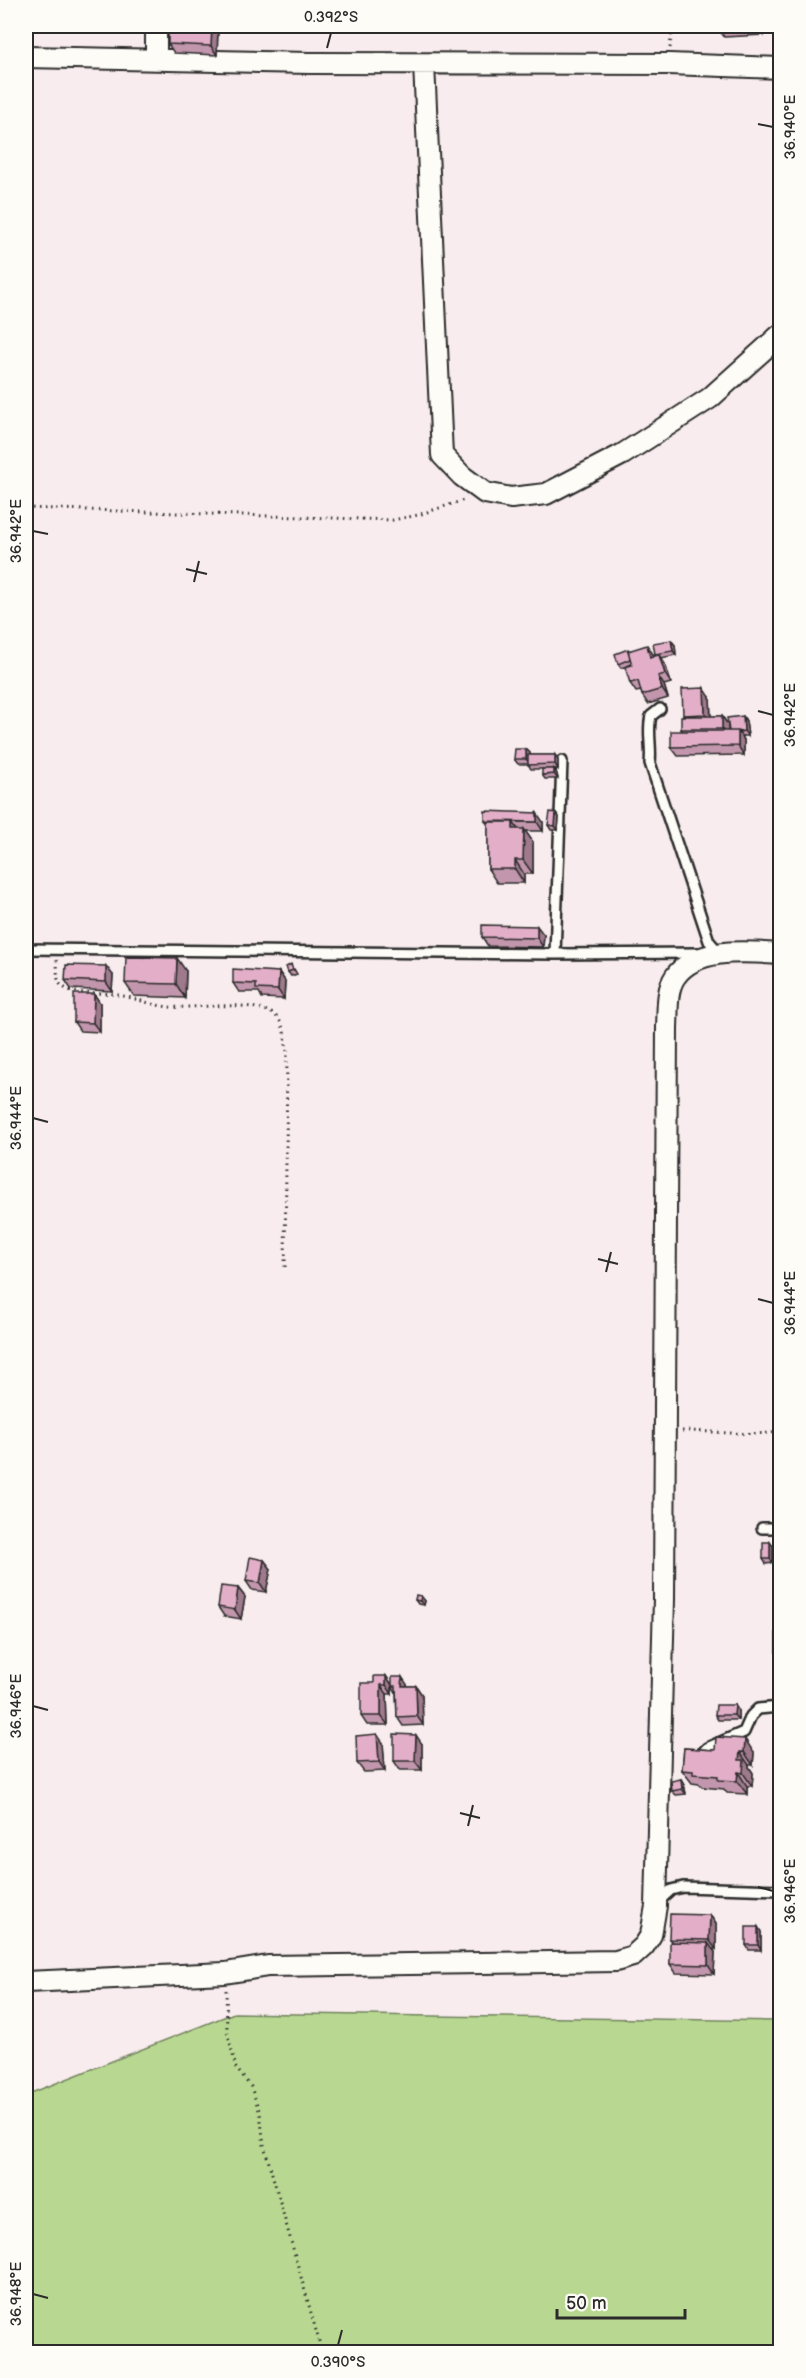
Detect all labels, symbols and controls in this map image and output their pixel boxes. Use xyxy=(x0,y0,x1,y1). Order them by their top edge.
text: 0.392°S xyxy=(304,8,358,27)
text: 36.940°E xyxy=(781,95,800,159)
text: 36.942°E xyxy=(7,499,26,563)
text: 36.942°E xyxy=(781,683,800,747)
text: 36.944°E xyxy=(7,1086,26,1150)
text: 36.944°E xyxy=(781,1271,800,1335)
text: 36.946°E xyxy=(7,1673,26,1738)
text: 36.946°E xyxy=(781,1858,800,1923)
text: 36.948°E xyxy=(7,2262,26,2326)
scale bar xyxy=(557,2282,684,2320)
text: 50 m xyxy=(566,2293,607,2314)
text: 0.390°S xyxy=(311,2353,365,2372)

